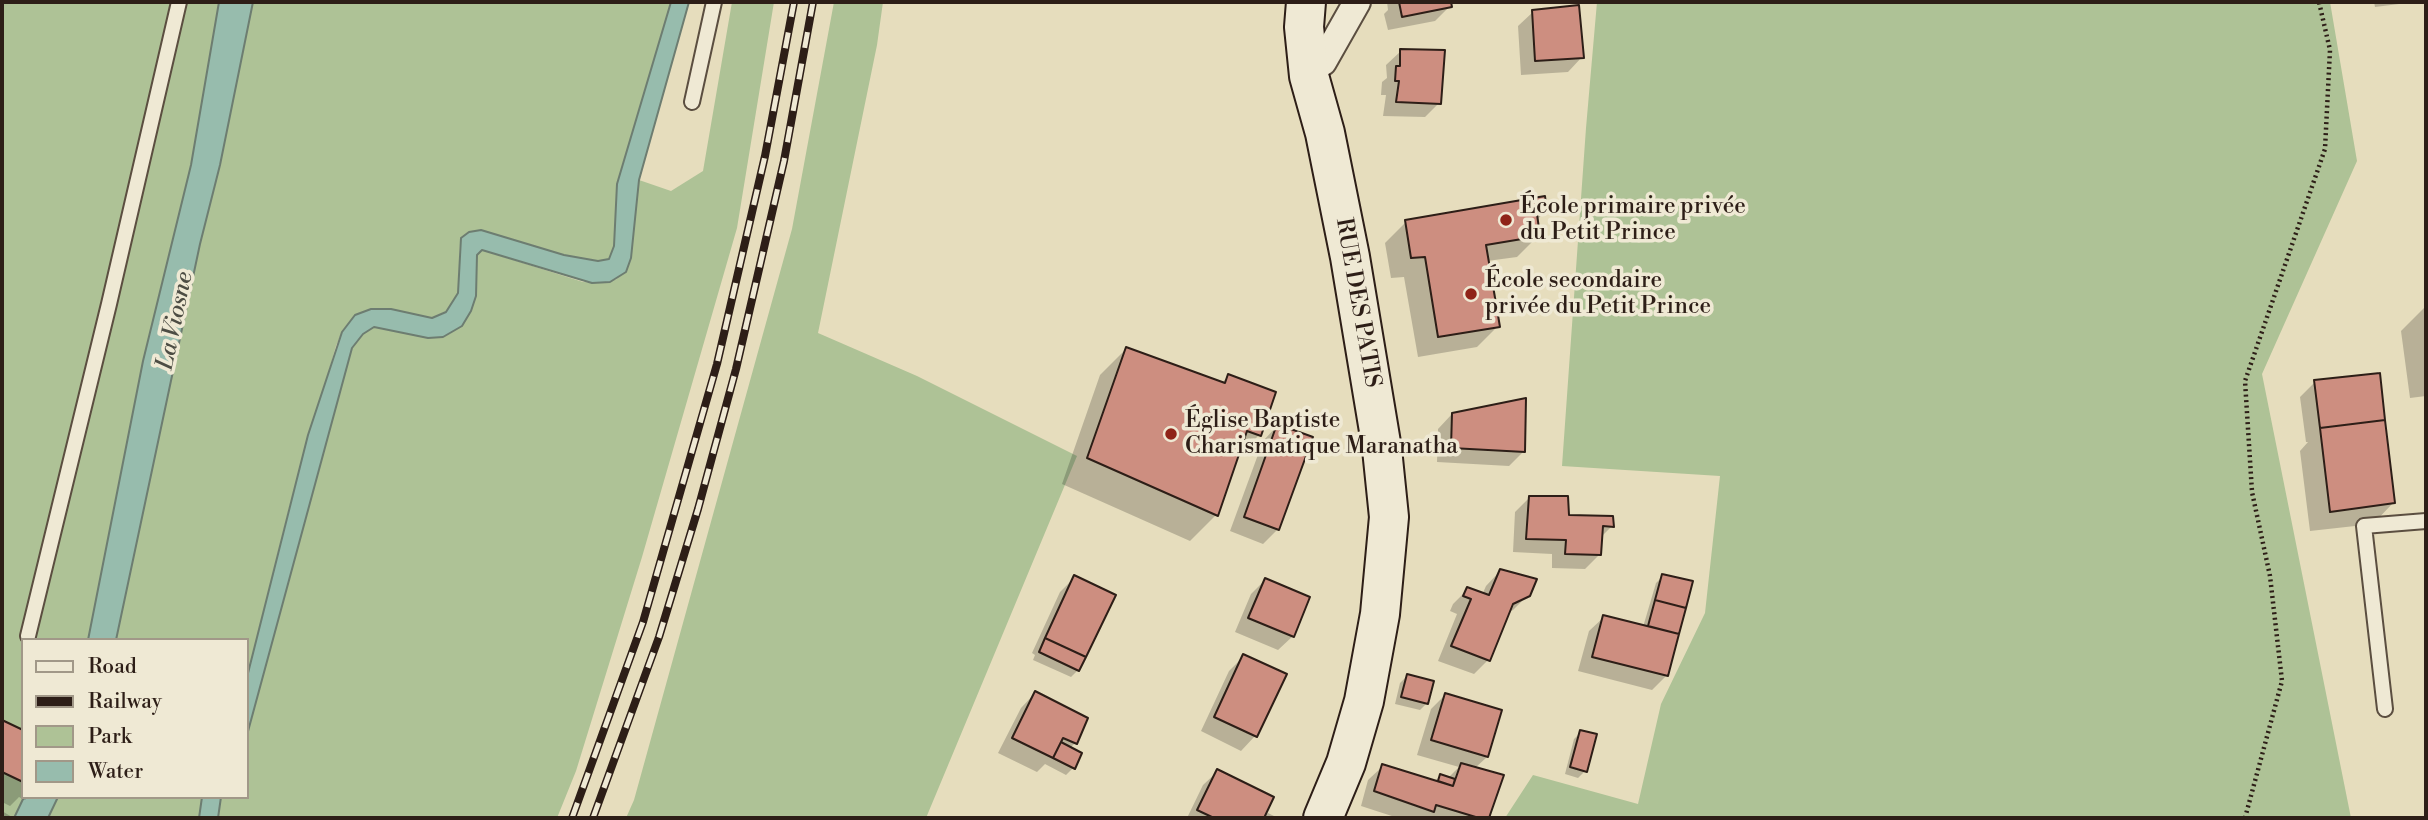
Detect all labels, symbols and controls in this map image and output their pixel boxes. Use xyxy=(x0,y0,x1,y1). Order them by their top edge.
place label: École primaire privée du Petit Prince xyxy=(1520,193,1746,247)
marker: École primaire privée du Petit Prince xyxy=(1498,212,1514,228)
street label: RUE DES PATIS xyxy=(1328,216,1386,390)
place label: École secondaire privée du Petit Prince xyxy=(1485,267,1711,321)
water label: La Viosne xyxy=(152,269,200,373)
marker: École secondaire privée du Petit Prince xyxy=(1463,286,1479,302)
place label: Église Baptiste Charismatique Maranatha xyxy=(1185,407,1458,461)
marker: Église Baptiste Charismatique Maranatha xyxy=(1163,426,1179,442)
legend xyxy=(21,638,248,799)
text: Road xyxy=(88,654,137,680)
text: Railway xyxy=(88,689,162,715)
text: Park xyxy=(88,724,132,750)
text: Water xyxy=(88,759,143,785)

